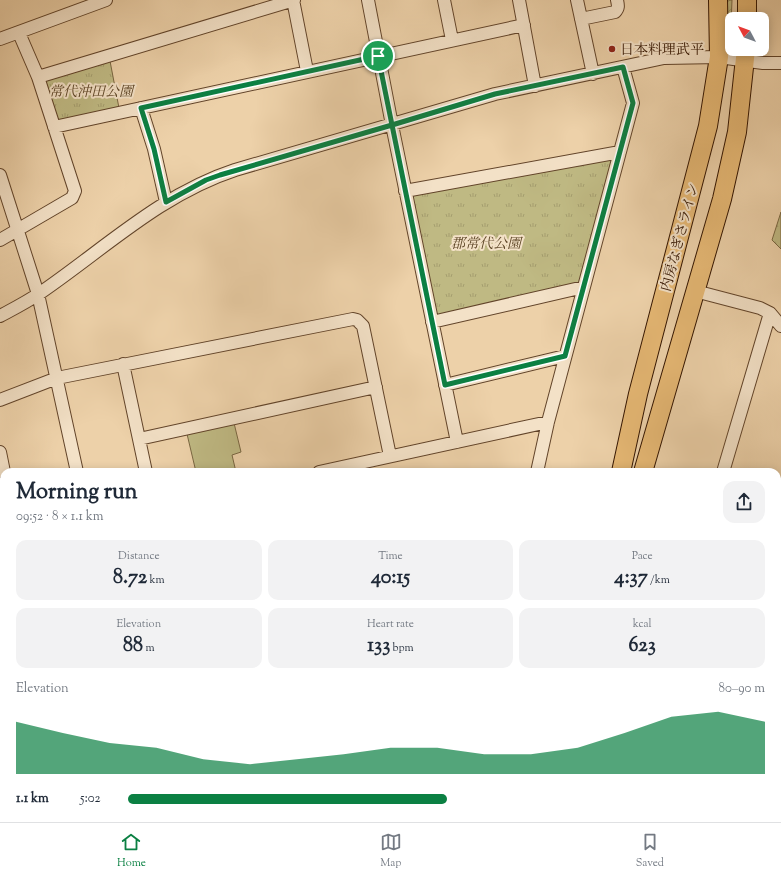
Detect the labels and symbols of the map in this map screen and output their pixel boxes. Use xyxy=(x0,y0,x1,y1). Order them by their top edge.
north arrow xyxy=(725,12,769,56)
pin xyxy=(361,39,395,73)
place label: 日本料理武平 xyxy=(620,41,704,61)
marker: 日本料理武平 xyxy=(607,44,617,54)
park label: 常代沖田公園 xyxy=(49,83,135,103)
street label: 内房なぎさライン xyxy=(657,181,705,294)
park label: 郡常代公園 xyxy=(451,235,523,255)

